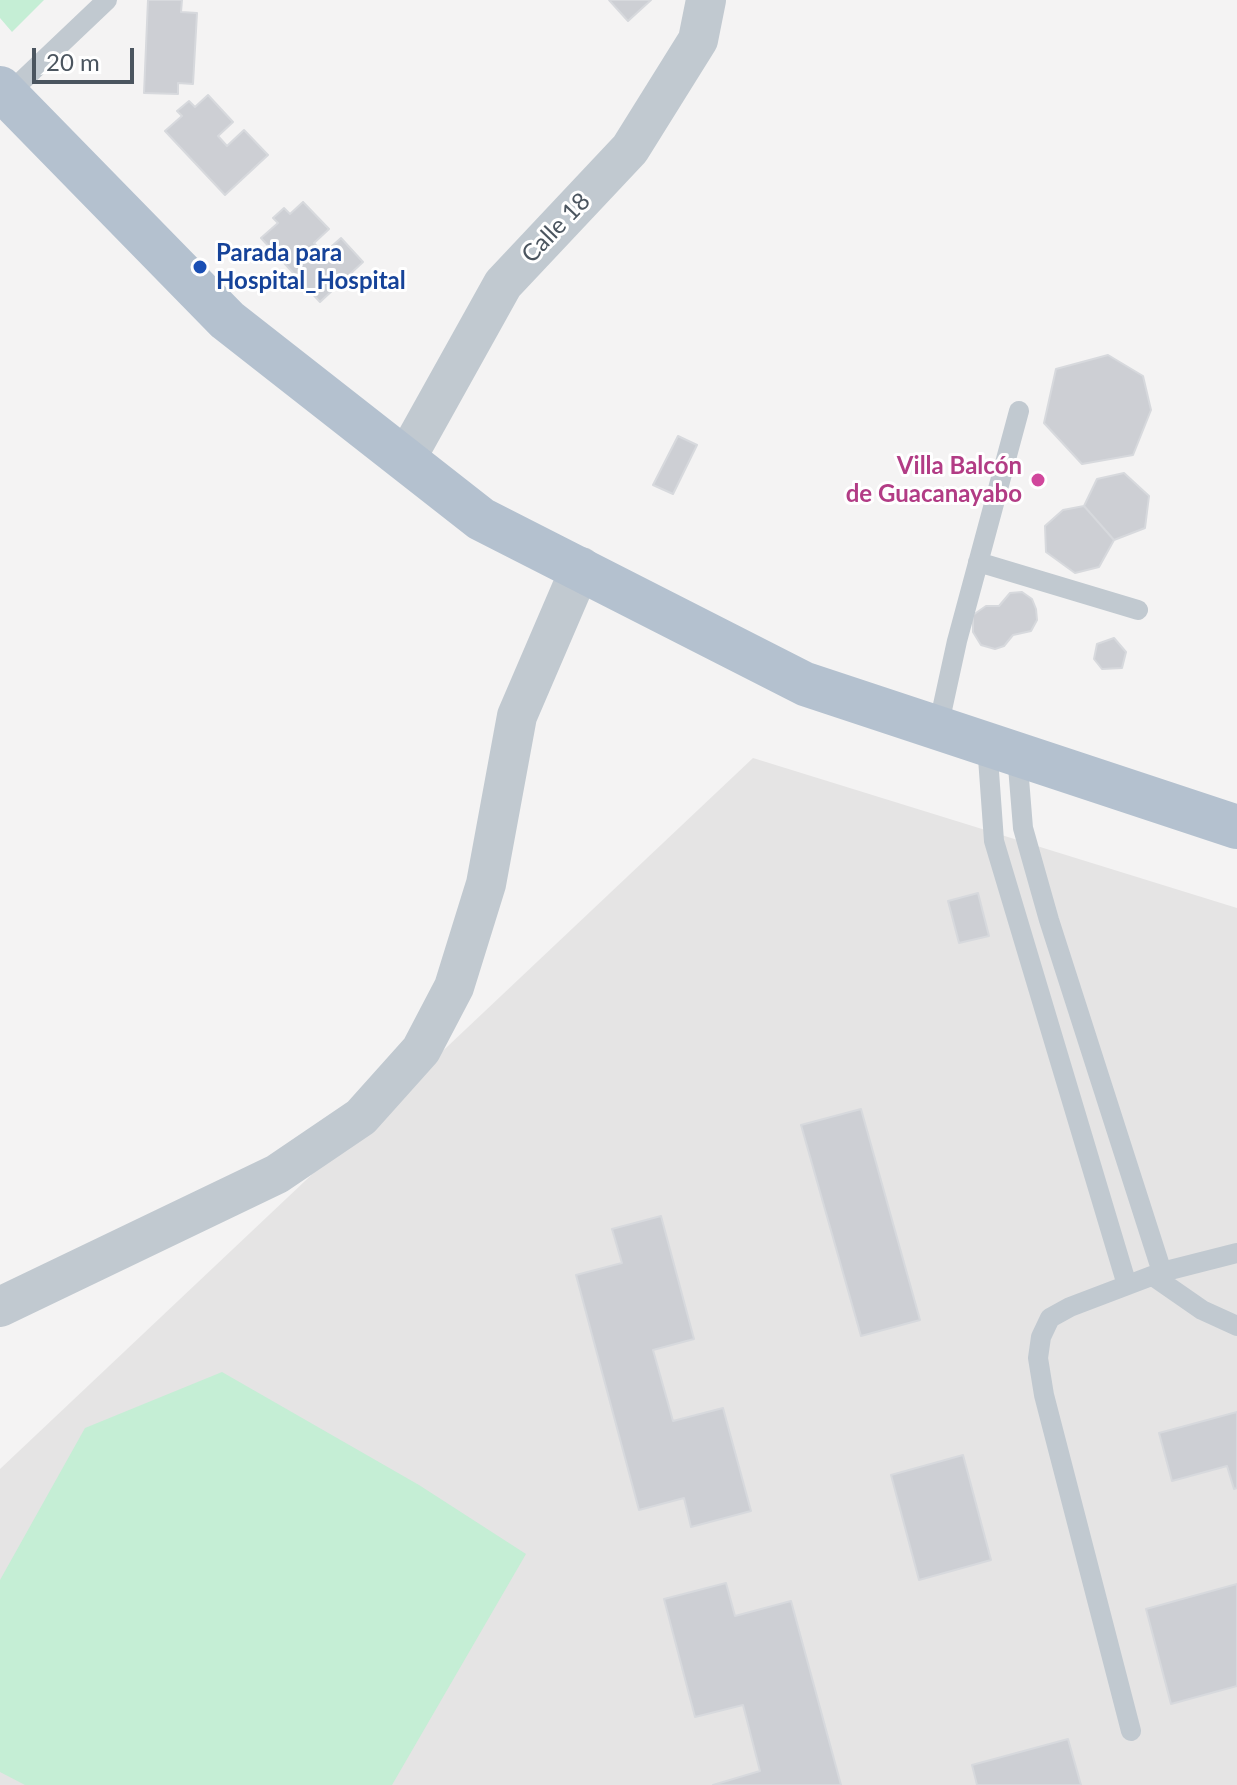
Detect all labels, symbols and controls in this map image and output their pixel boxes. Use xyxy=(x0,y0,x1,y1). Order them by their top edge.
scale bar xyxy=(36,32,138,82)
text: 20 m xyxy=(46,47,100,76)
street label: Calle 18 xyxy=(516,187,596,269)
place label: Parada para Hospital_Hospital xyxy=(216,239,406,295)
marker: Parada para Hospital_Hospital xyxy=(191,258,209,276)
place label: Villa Balcón de Guacanayabo xyxy=(846,452,1022,508)
marker: Villa Balcón de Guacanayabo xyxy=(1029,471,1047,489)

